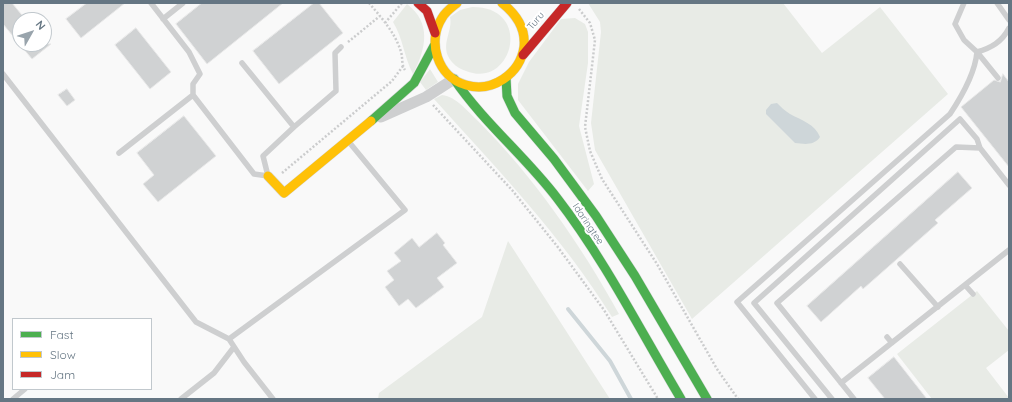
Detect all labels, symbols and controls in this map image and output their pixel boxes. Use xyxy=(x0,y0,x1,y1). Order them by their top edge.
street label: Turu xyxy=(525,9,547,33)
north arrow xyxy=(12,12,52,52)
text: N xyxy=(33,18,49,33)
street label: Idaringtee xyxy=(570,201,606,247)
legend xyxy=(12,318,152,390)
text: Fast xyxy=(50,327,74,342)
text: Slow xyxy=(50,347,76,362)
text: Jam xyxy=(50,367,75,382)

